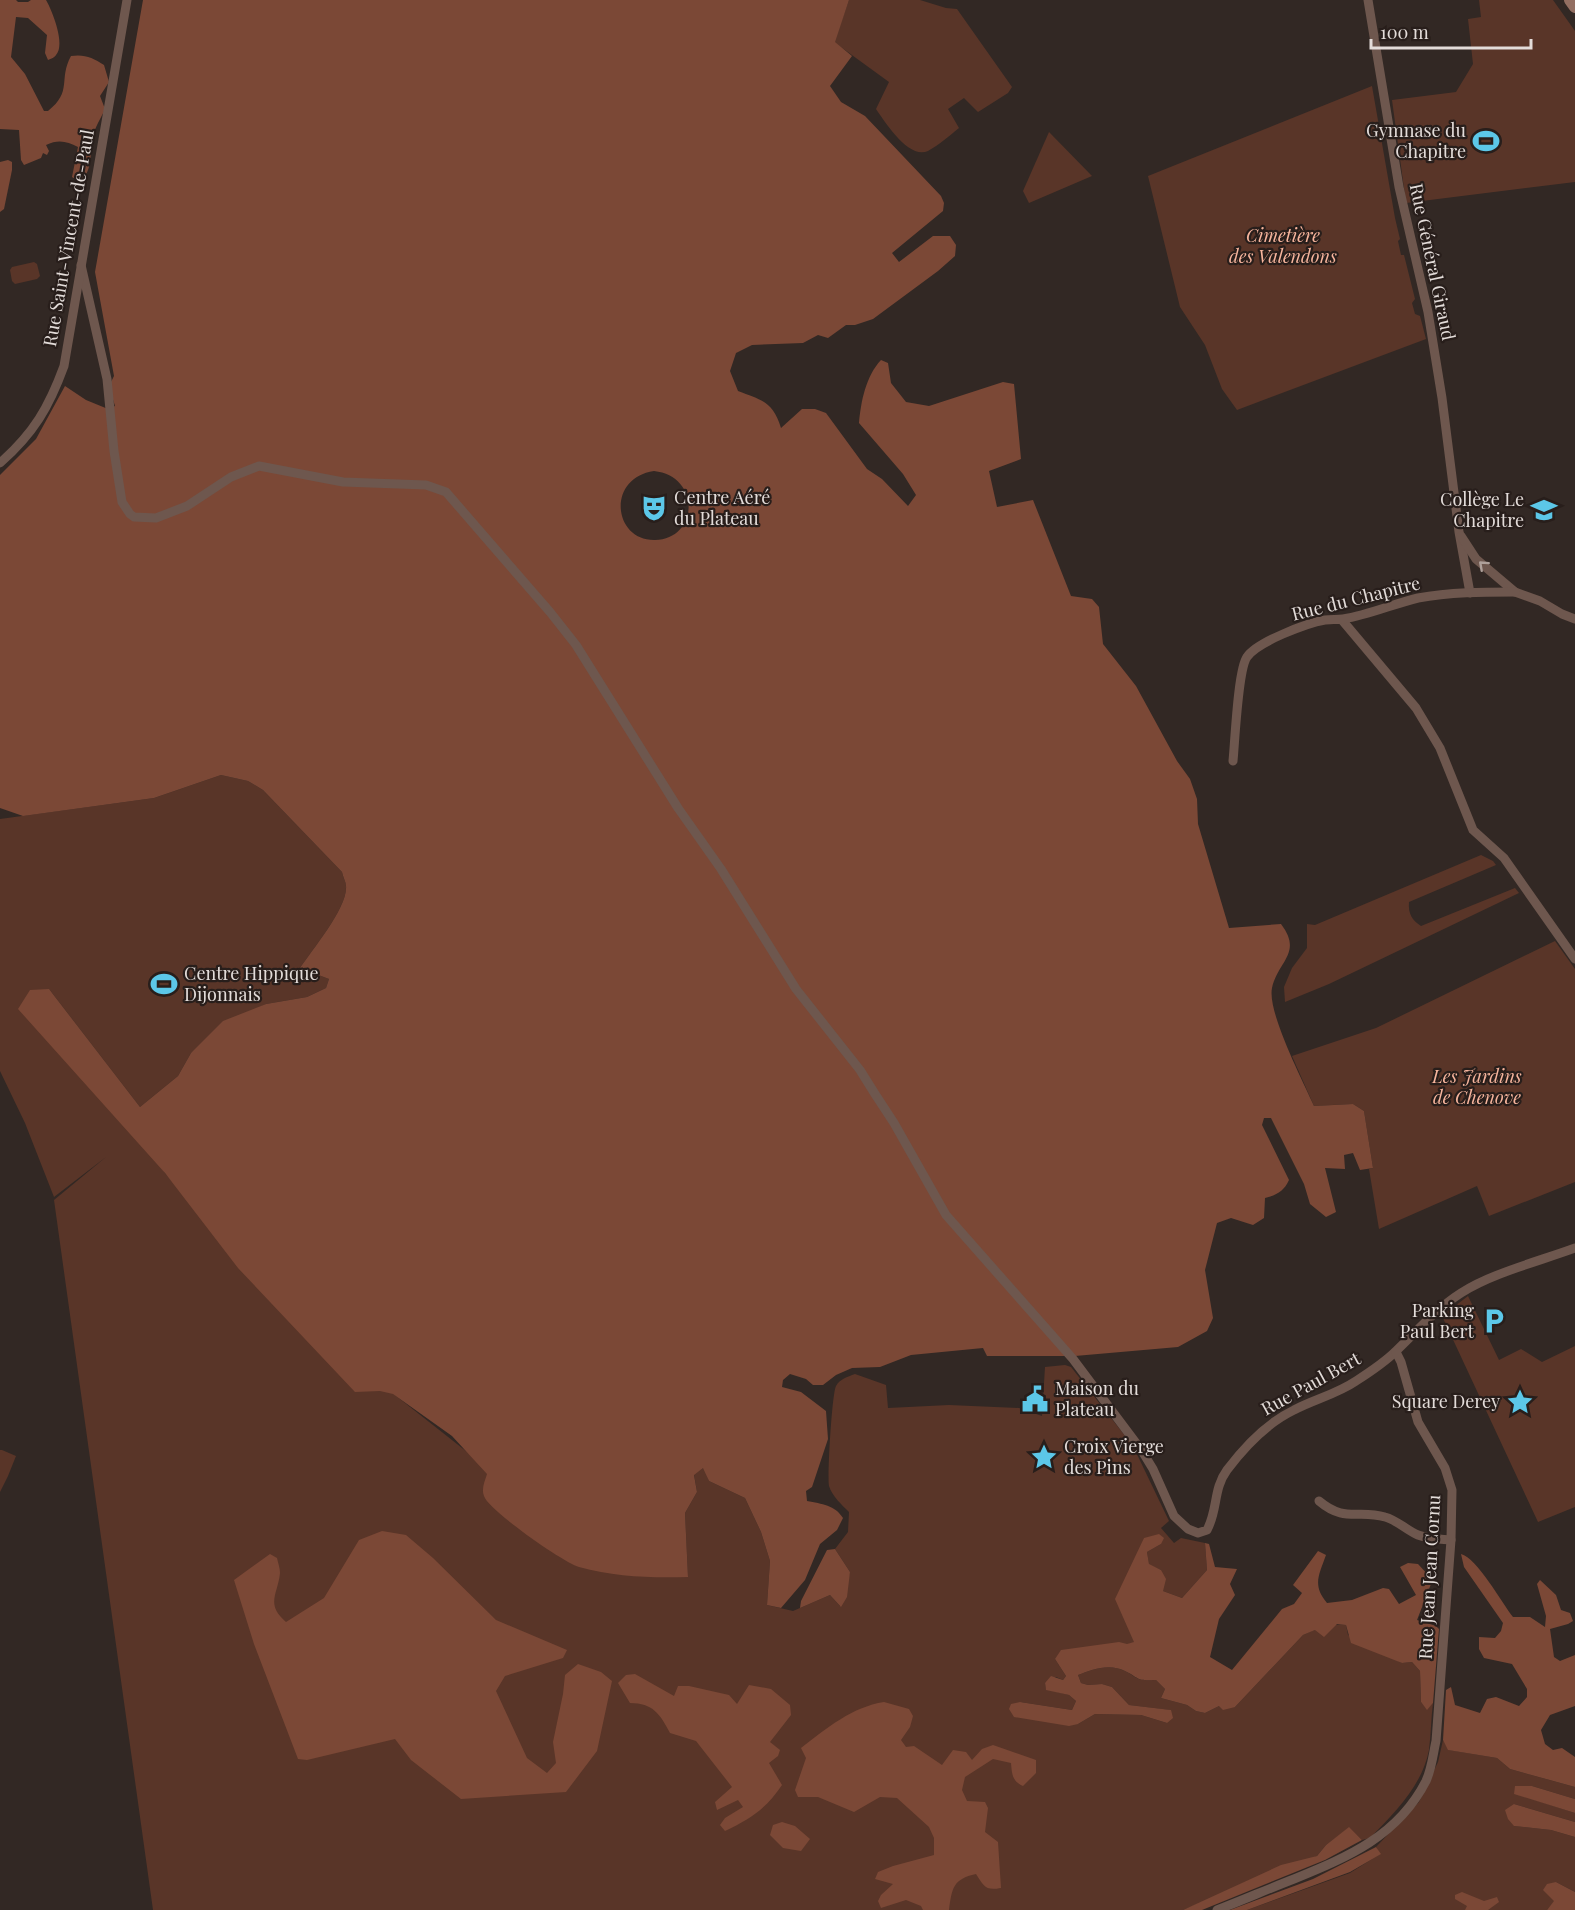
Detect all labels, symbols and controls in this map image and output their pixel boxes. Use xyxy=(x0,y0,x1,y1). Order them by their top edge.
scale bar xyxy=(1371,12,1532,50)
text: 100 m xyxy=(1380,20,1429,44)
place label: Gymnase du Chapitre xyxy=(1366,118,1467,163)
sports icon: Gymnase du Chapitre xyxy=(1471,126,1501,156)
street label: Rue Saint-Vincent-de-Paul xyxy=(37,127,99,348)
street label: Rue Général Giraud xyxy=(1405,181,1461,343)
park label: Cimetière des Valendons xyxy=(1229,223,1337,268)
place label: Centre Aéré du Plateau xyxy=(674,485,770,530)
place label: Collège Le Chapitre xyxy=(1440,487,1524,532)
theatre icon: Centre Aéré du Plateau xyxy=(639,493,669,523)
school or university icon: Collège Le Chapitre xyxy=(1529,495,1559,525)
one-way arrow xyxy=(1480,561,1490,572)
street label: Rue du Chapitre xyxy=(1289,570,1423,626)
place label: Centre Hippique Dijonnais xyxy=(184,961,319,1006)
sports icon: Centre Hippique Dijonnais xyxy=(149,969,179,999)
park label: Les Jardins de Chenove xyxy=(1431,1064,1522,1109)
place label: Parking Paul Bert xyxy=(1400,1298,1475,1343)
parking icon: Parking Paul Bert xyxy=(1479,1306,1509,1336)
street label: Rue Paul Bert xyxy=(1257,1346,1365,1420)
place label: Maison du Plateau xyxy=(1055,1376,1139,1421)
public building icon: Maison du Plateau xyxy=(1020,1384,1050,1414)
place icon: Square Derey xyxy=(1505,1387,1535,1417)
place label: Square Derey xyxy=(1392,1389,1500,1413)
place label: Croix Vierge des Pins xyxy=(1064,1434,1164,1479)
place icon: Croix Vierge des Pins xyxy=(1029,1442,1059,1472)
street label: Rue Jean Jean Cornu xyxy=(1413,1493,1445,1660)

